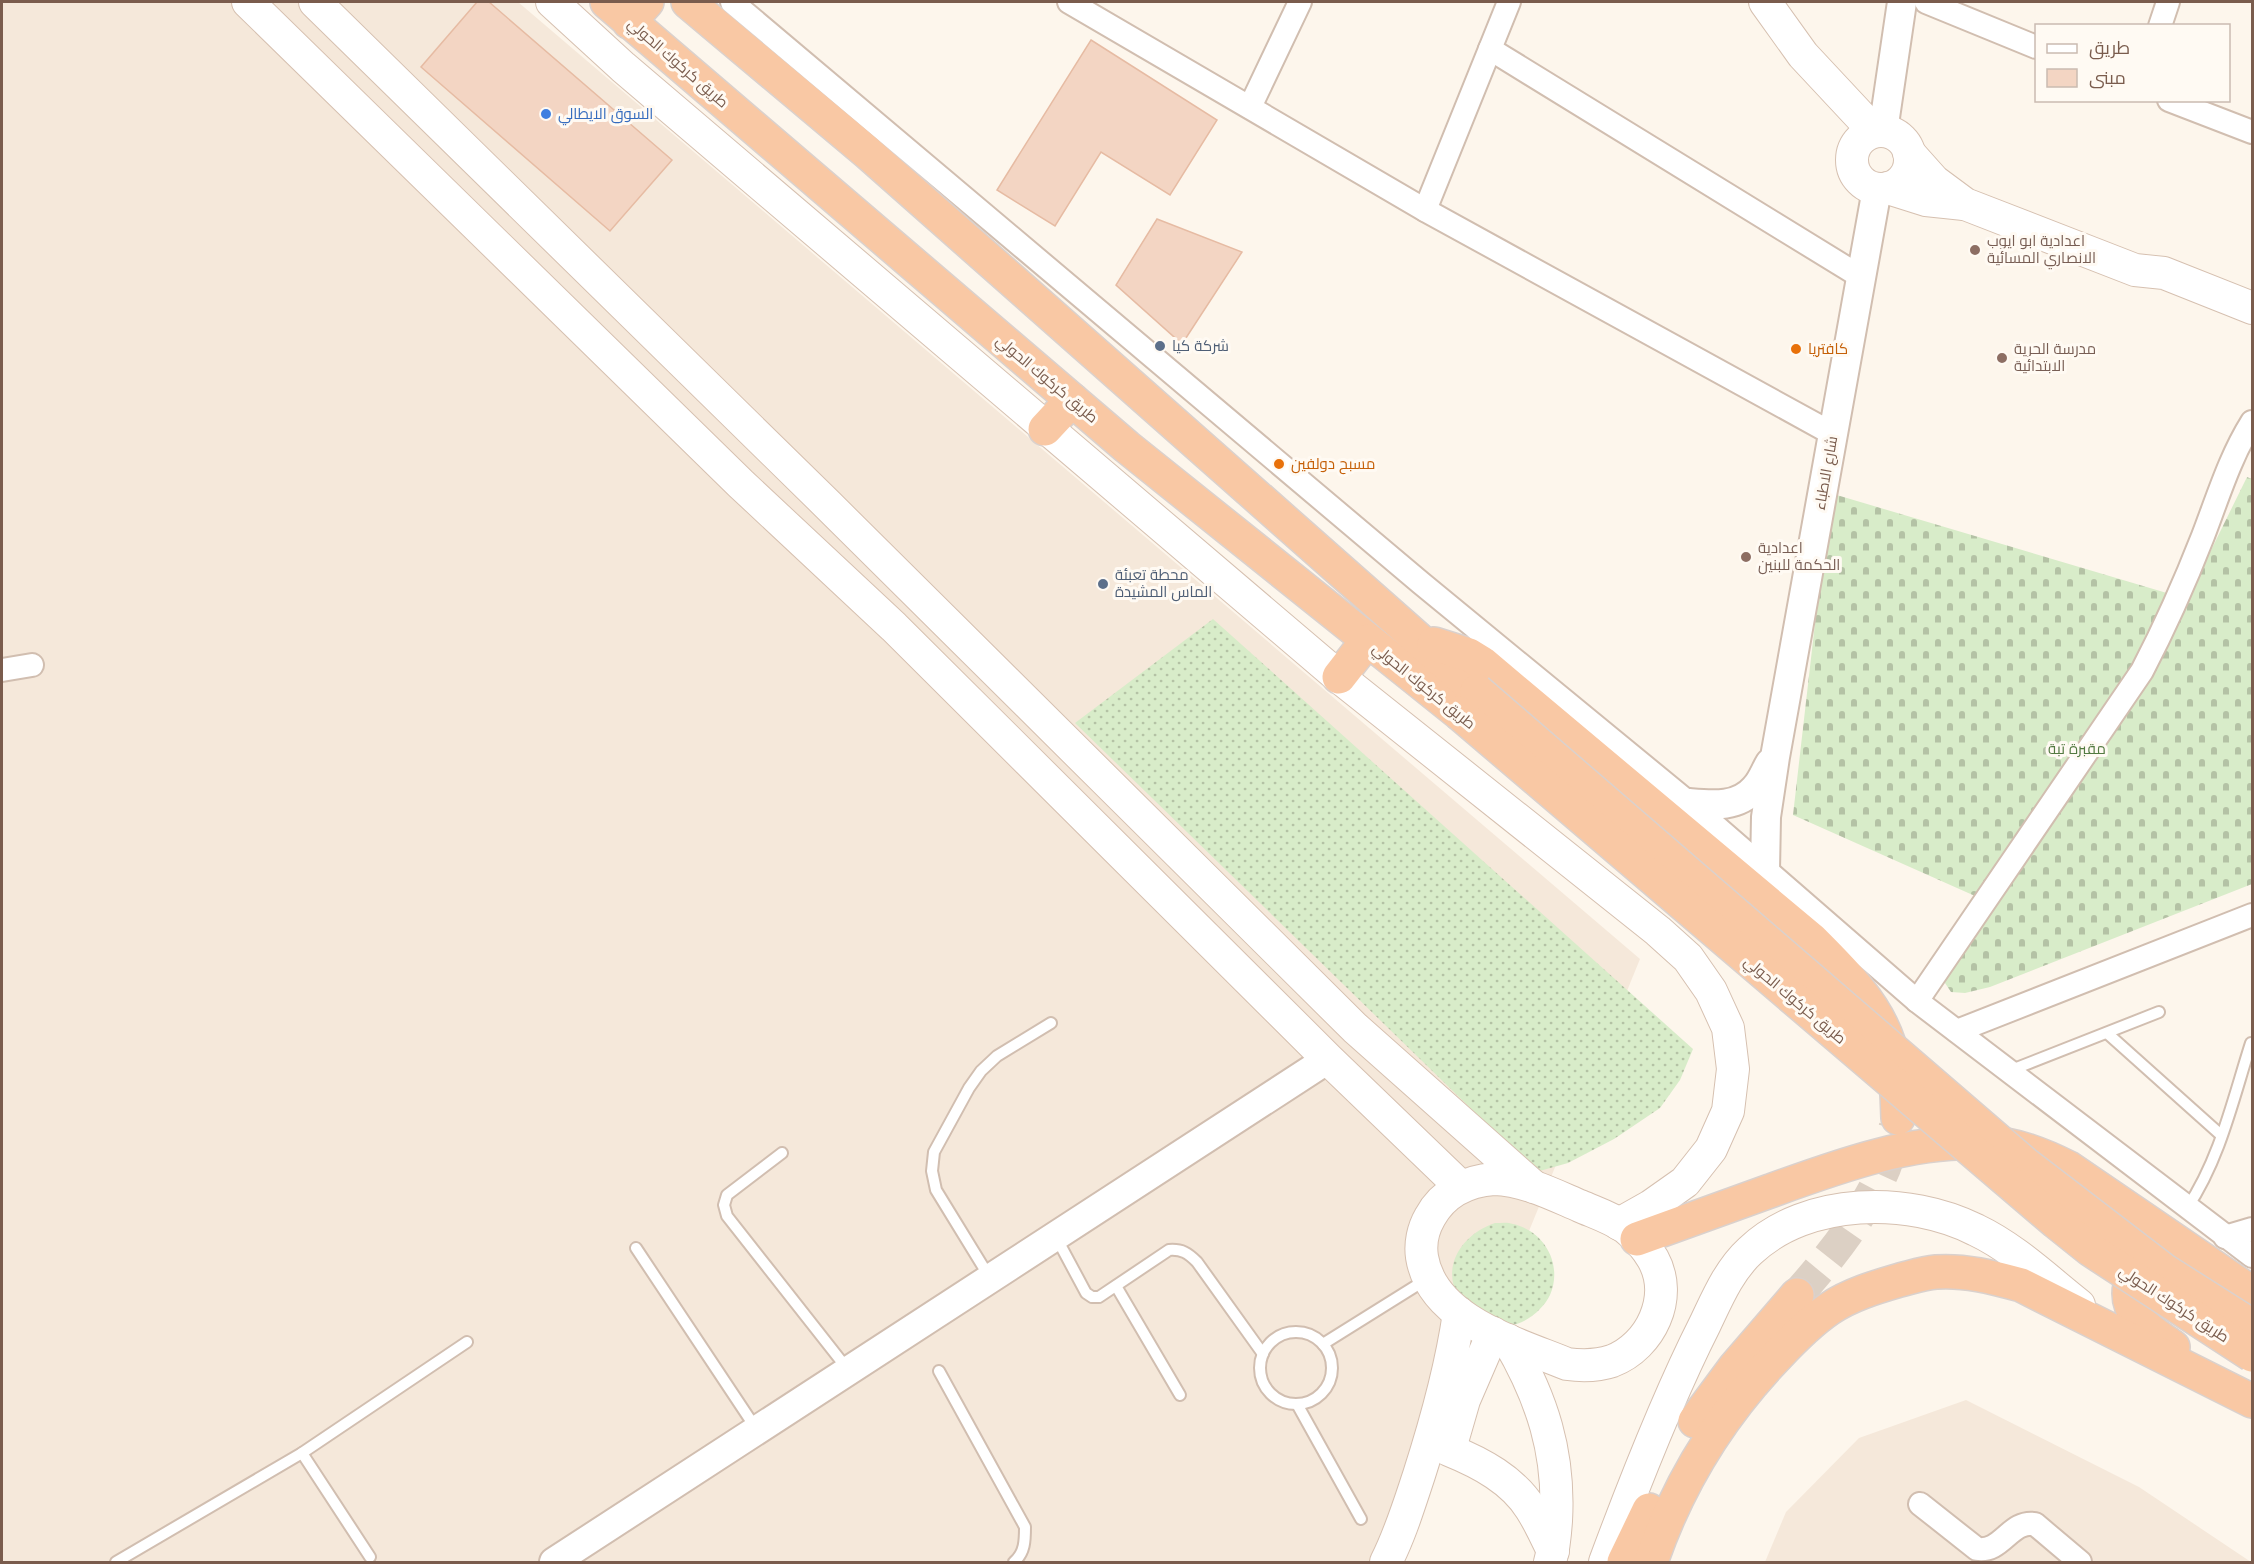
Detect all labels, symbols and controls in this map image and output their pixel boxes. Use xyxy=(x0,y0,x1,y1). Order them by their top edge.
street label: طريق كركوك الحولي xyxy=(622,15,732,114)
legend xyxy=(2035,24,2230,102)
text: طريق xyxy=(2089,37,2130,60)
text: مبنى xyxy=(2089,67,2126,89)
place label: السوق الايطالي xyxy=(558,105,653,126)
marker: السوق الايطالي xyxy=(539,107,553,121)
place label: اعدادية ابو ايوب الانصاري المسائية xyxy=(1987,232,2096,270)
marker: اعدادية ابو ايوب الانصاري المسائية xyxy=(1968,243,1982,257)
street label: طريق كركوك الحولي xyxy=(991,331,1101,429)
place label: شركة كيا xyxy=(1172,337,1229,355)
marker: شركة كيا xyxy=(1153,339,1167,353)
place label: کافتریا xyxy=(1808,340,1848,358)
place label: مدرسة الحرية الابتدائية xyxy=(2014,340,2096,375)
marker: کافتریا xyxy=(1789,342,1803,356)
marker: مدرسة الحرية الابتدائية xyxy=(1995,351,2009,365)
street label: شارع الاطباء xyxy=(1811,435,1843,512)
place label: مسبح دولفين xyxy=(1291,455,1375,475)
marker: مسبح دولفين xyxy=(1272,457,1286,471)
place label: اعدادية الحكمة للبنين xyxy=(1758,539,1840,575)
marker: اعدادية الحكمة للبنين xyxy=(1739,550,1753,564)
place label: محطة تعبئة الماس المشيدة xyxy=(1115,566,1212,602)
marker: محطة تعبئة الماس المشيدة xyxy=(1096,577,1110,591)
street label: طريق كركوك الحولي xyxy=(1367,639,1479,735)
park label: مقبرة تبة xyxy=(2048,740,2106,758)
street label: طريق كركوك الحولي xyxy=(1739,952,1849,1050)
street label: طريق كركوك الحولي xyxy=(2114,1262,2232,1349)

